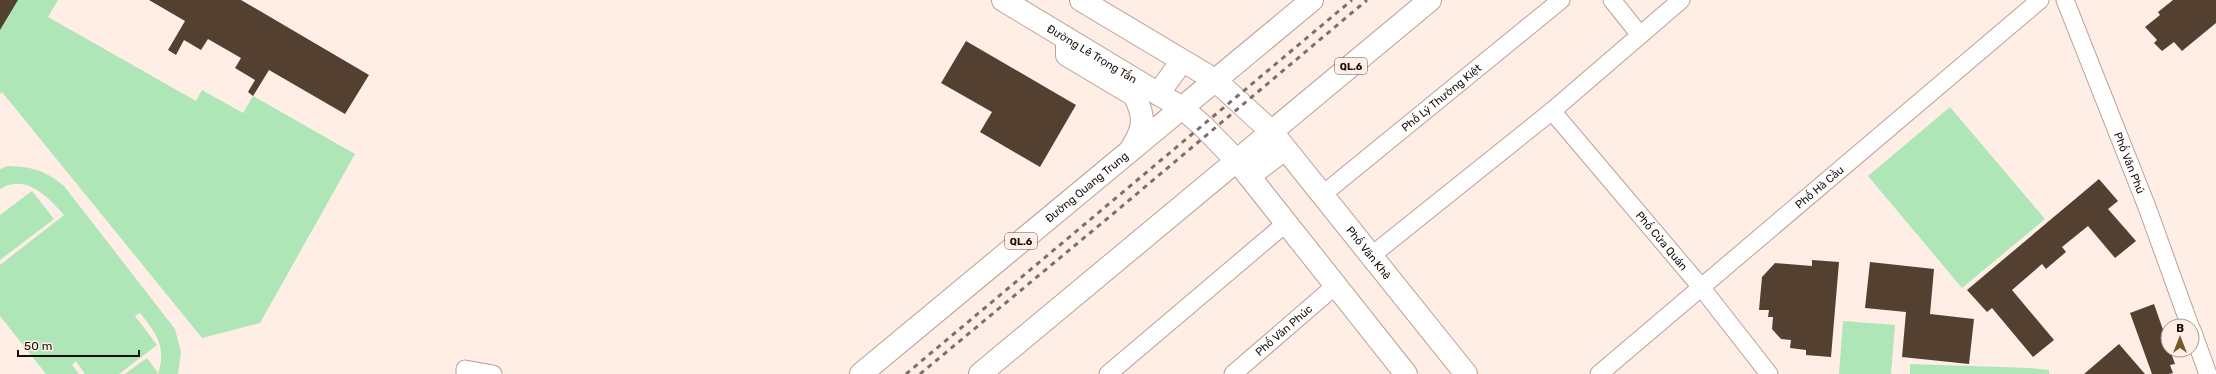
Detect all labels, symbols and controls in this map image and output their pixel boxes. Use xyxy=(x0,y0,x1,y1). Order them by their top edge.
street label: Đường Lê Trọng Tấn xyxy=(1045,22,1139,86)
road number: QL.6 xyxy=(1335,58,1367,74)
street label: Phố Lý Thường Kiệt xyxy=(1399,61,1485,134)
street label: Phố Văn Phú xyxy=(2111,130,2147,195)
street label: Đường Quang Trung xyxy=(1043,149,1131,225)
street label: Phố Hà Cầu xyxy=(1793,163,1847,212)
street label: Phố Cửa Quán xyxy=(1633,209,1690,273)
street label: Phố Văn Khê xyxy=(1343,224,1394,282)
road number: QL.6 xyxy=(1005,233,1037,249)
street label: Phố Văn Phúc xyxy=(1253,302,1315,359)
north arrow xyxy=(2160,318,2200,358)
text: B xyxy=(2176,322,2184,335)
scale bar xyxy=(18,332,139,358)
text: 50 m xyxy=(24,339,52,353)

